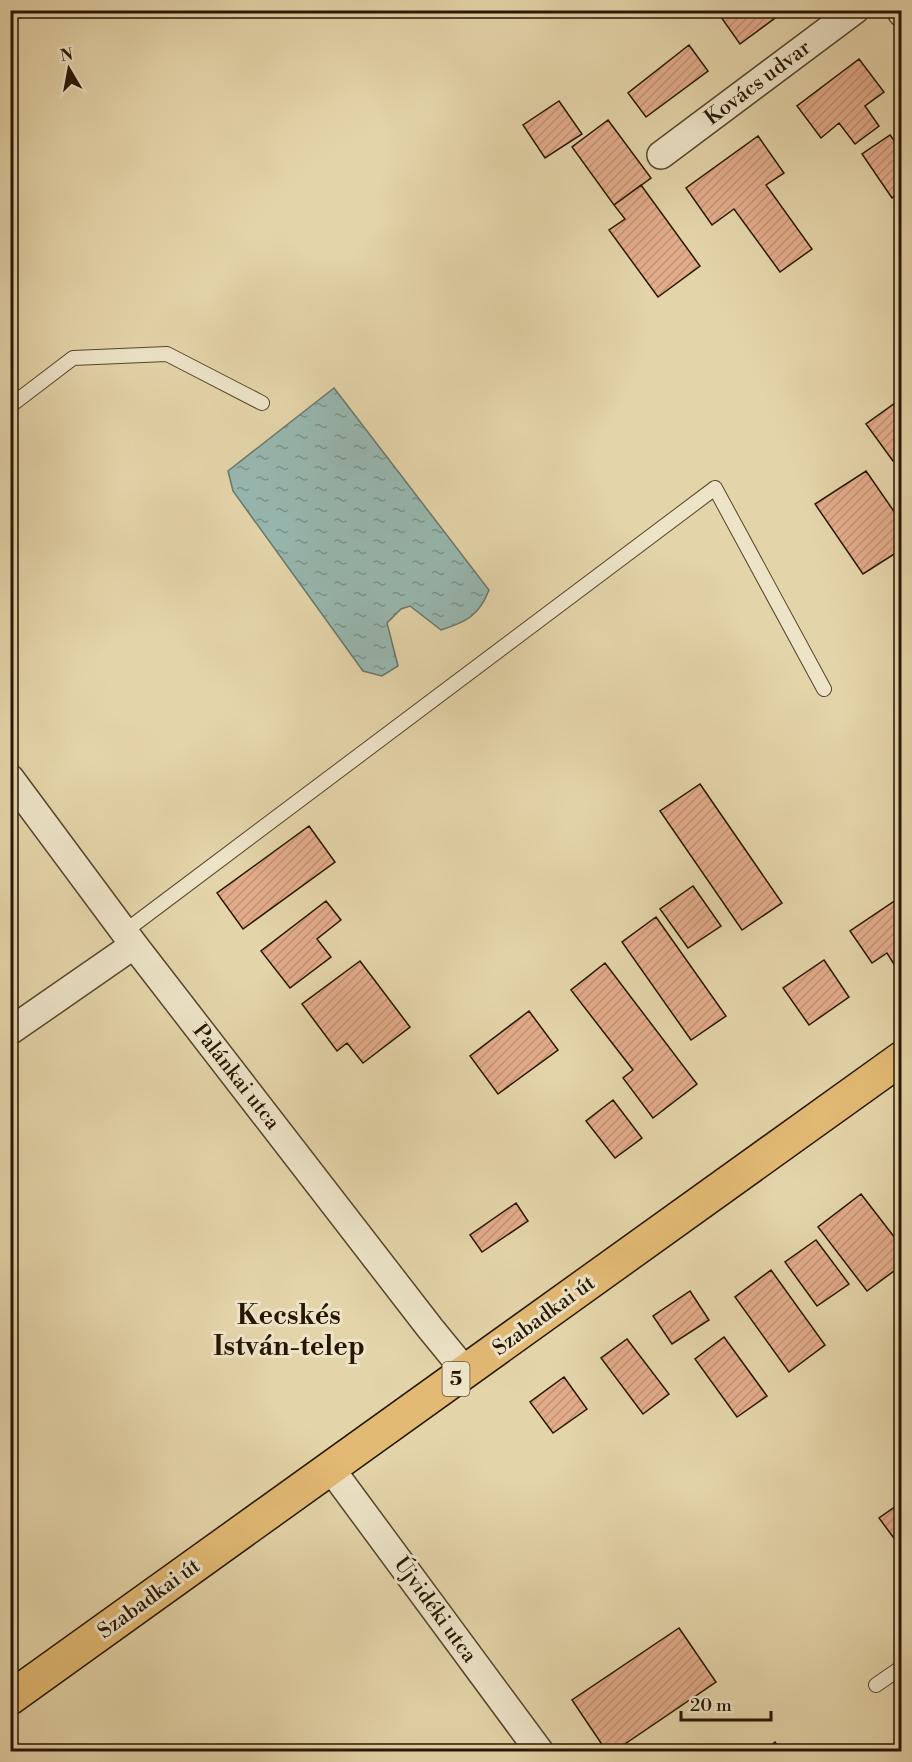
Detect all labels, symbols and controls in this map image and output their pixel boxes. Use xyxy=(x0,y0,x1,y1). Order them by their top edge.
street label: Kovács udvar xyxy=(700,35,816,131)
north arrow xyxy=(39,39,99,99)
text: N xyxy=(59,44,75,66)
street label: Palánkai utca xyxy=(187,1019,286,1135)
street label: Szabadkai út xyxy=(488,1270,601,1362)
district label: Kecskés István-telep xyxy=(213,1299,365,1364)
road number: 5 xyxy=(442,1362,470,1396)
street label: Újvidéki utca xyxy=(388,1550,485,1668)
street label: Szabadkai út xyxy=(93,1553,206,1645)
scale bar xyxy=(681,1684,771,1722)
text: 20 m xyxy=(690,1694,732,1717)

